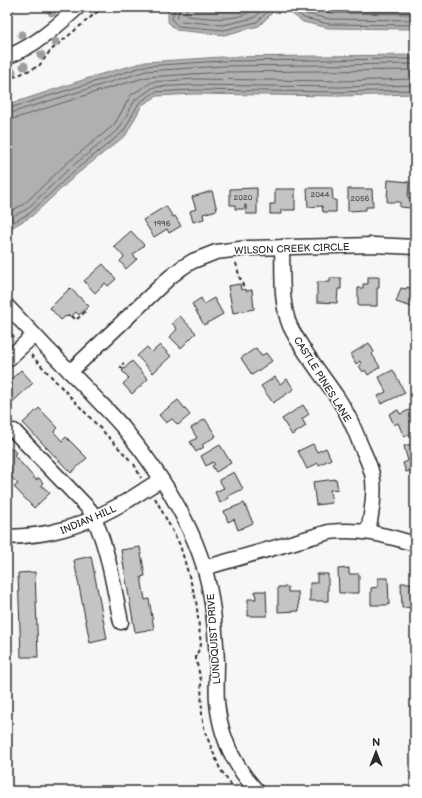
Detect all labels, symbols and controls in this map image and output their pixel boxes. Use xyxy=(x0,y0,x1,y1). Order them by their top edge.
house number: 2044 xyxy=(310,190,330,199)
house number: 2020 xyxy=(234,193,253,202)
house number: 2056 xyxy=(351,194,370,203)
house number: 1996 xyxy=(153,219,171,228)
street label: WILSON CREEK CIRCLE xyxy=(234,241,350,257)
street label: CASTLE PINES LANE xyxy=(291,335,354,425)
street label: INDIAN HILL xyxy=(59,503,118,537)
street label: LUNDQUIST DRIVE xyxy=(205,593,223,685)
north arrow xyxy=(356,732,396,772)
text: N xyxy=(372,736,380,749)

